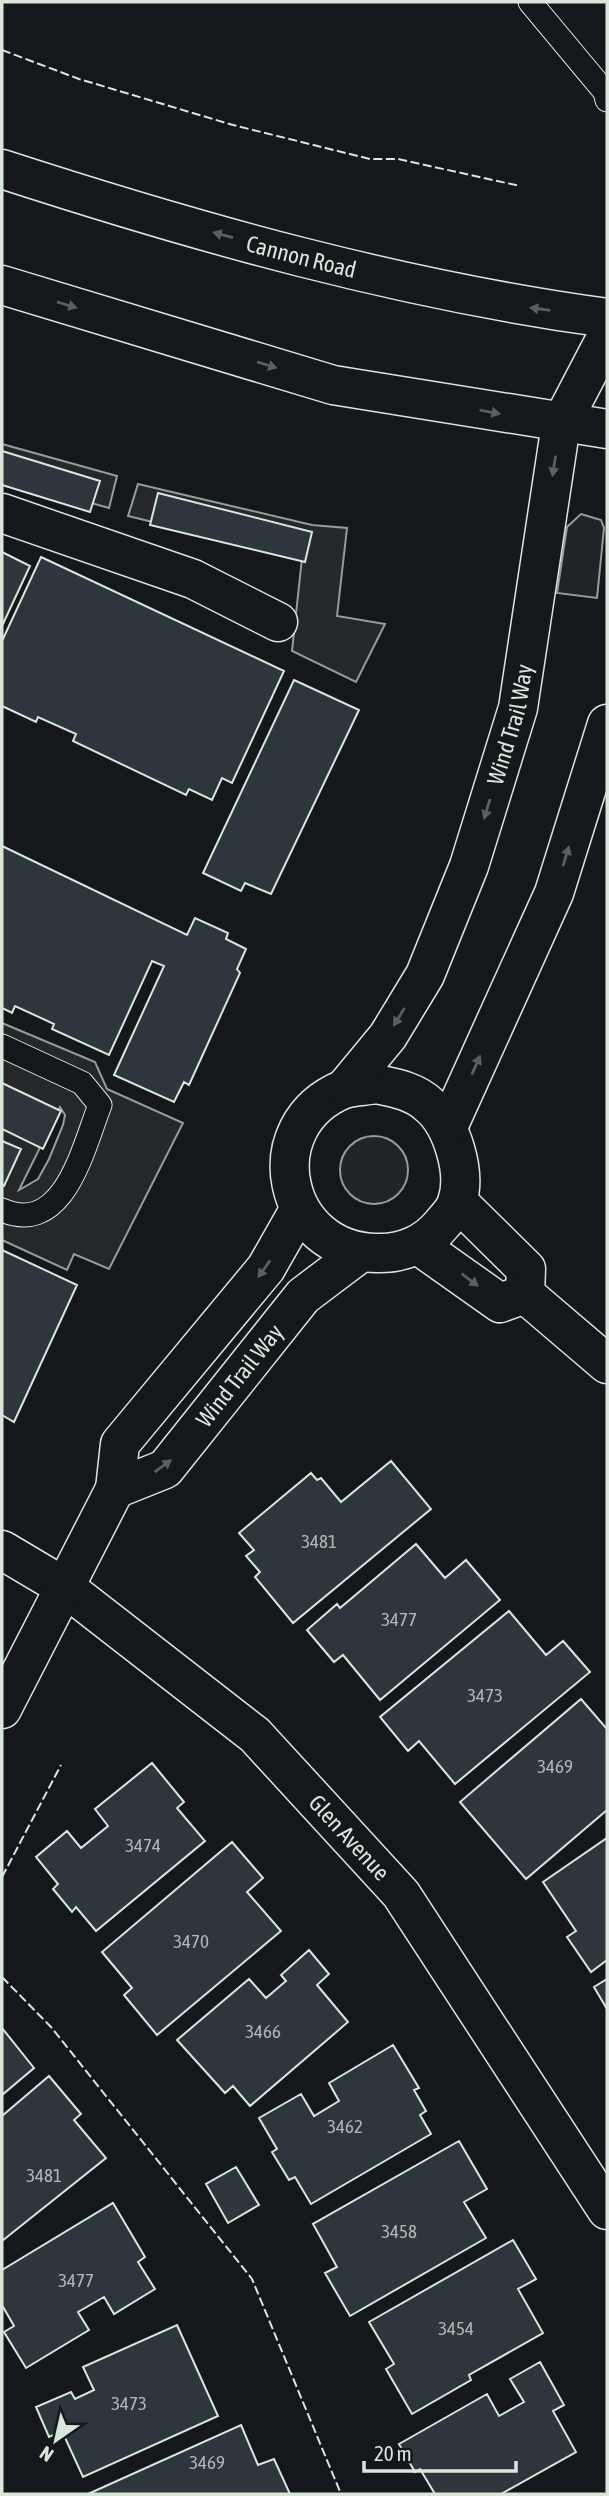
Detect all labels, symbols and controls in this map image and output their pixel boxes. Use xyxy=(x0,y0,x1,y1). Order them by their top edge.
one-way arrow xyxy=(212,229,234,240)
street label: Cannon Road xyxy=(244,230,359,283)
one-way arrow xyxy=(57,301,78,311)
one-way arrow xyxy=(528,303,550,314)
one-way arrow xyxy=(257,361,278,371)
one-way arrow xyxy=(479,406,501,417)
one-way arrow xyxy=(548,455,559,477)
street label: Wind Trail Way xyxy=(482,662,537,788)
one-way arrow xyxy=(481,798,492,819)
one-way arrow xyxy=(561,846,571,867)
one-way arrow xyxy=(393,1008,406,1027)
one-way arrow xyxy=(470,1055,482,1075)
one-way arrow xyxy=(257,1260,271,1278)
one-way arrow xyxy=(461,1272,479,1286)
street label: Wind Trail Way xyxy=(191,1319,288,1432)
one-way arrow xyxy=(154,1459,173,1473)
house number: 3481 xyxy=(301,1530,337,1552)
house number: 3477 xyxy=(381,1608,417,1630)
house number: 3473 xyxy=(467,1684,503,1706)
house number: 3469 xyxy=(537,1755,573,1777)
street label: Glen Avenue xyxy=(303,1789,395,1886)
house number: 3474 xyxy=(125,1834,161,1856)
house number: 3470 xyxy=(173,1930,209,1952)
house number: 3466 xyxy=(245,2020,281,2042)
house number: 3462 xyxy=(327,2115,363,2137)
house number: 3481 xyxy=(26,2164,62,2186)
house number: 3458 xyxy=(381,2220,417,2242)
house number: 3477 xyxy=(58,2269,94,2291)
house number: 3454 xyxy=(438,2317,474,2339)
house number: 3473 xyxy=(111,2392,147,2414)
north arrow xyxy=(21,2405,91,2475)
scale bar xyxy=(364,2430,516,2474)
text: 20 m xyxy=(374,2441,412,2465)
text: N xyxy=(36,2442,57,2466)
house number: 3469 xyxy=(189,2451,225,2473)

